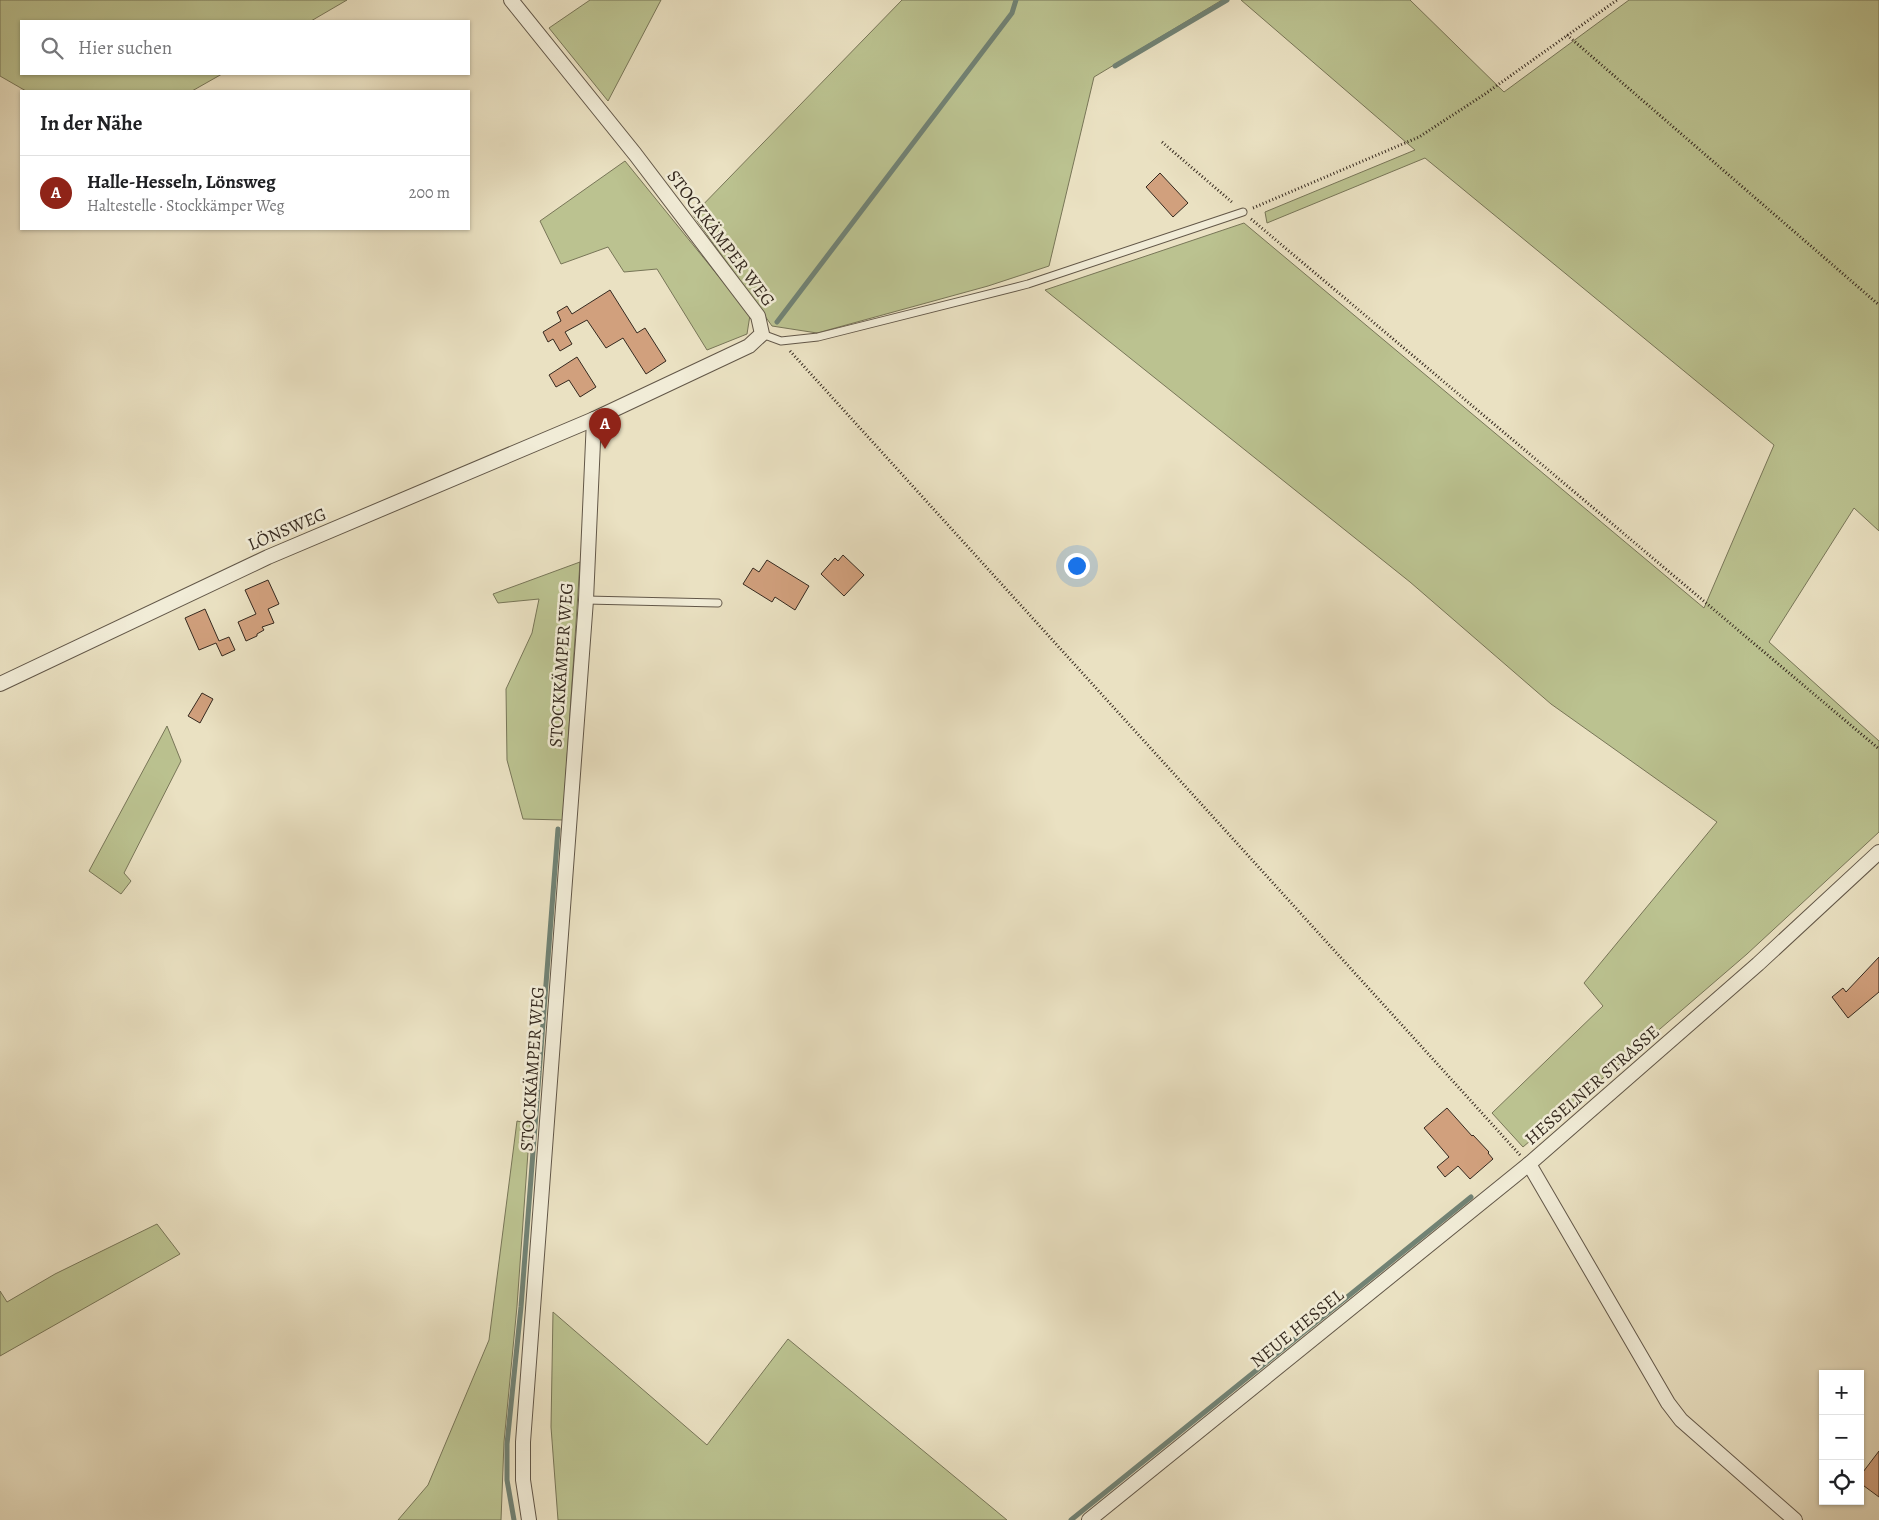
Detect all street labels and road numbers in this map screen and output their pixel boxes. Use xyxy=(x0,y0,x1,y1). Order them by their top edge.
street label: STOCKKÄMPER WEG xyxy=(662,165,780,311)
street label: LÖNSWEG xyxy=(244,502,330,556)
street label: STOCKKÄMPER WEG xyxy=(543,582,579,748)
street label: STOCKKÄMPER WEG xyxy=(514,986,550,1152)
street label: HESSELNER STRASSE xyxy=(1519,1020,1665,1150)
street label: NEUE HESSEL xyxy=(1246,1283,1349,1373)

